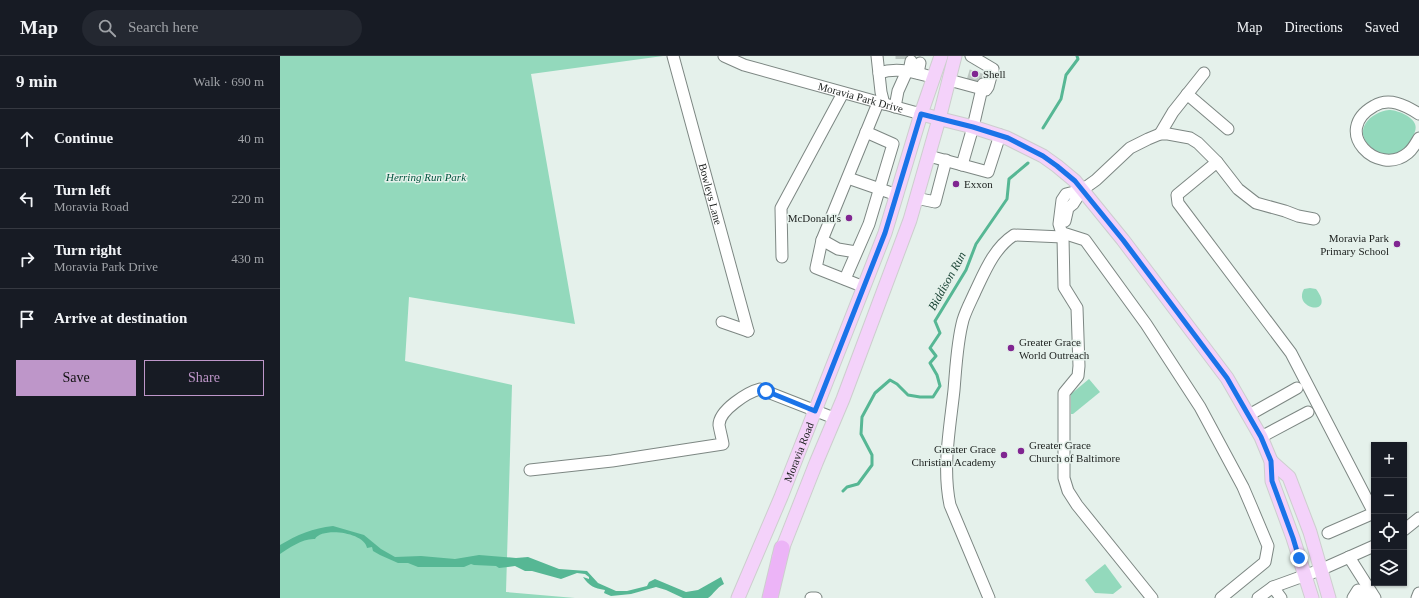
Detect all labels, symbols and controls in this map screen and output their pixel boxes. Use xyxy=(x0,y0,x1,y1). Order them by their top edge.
search box xyxy=(82,10,362,46)
text: Map xyxy=(20,17,58,38)
icon: search xyxy=(96,17,118,39)
text: Search here xyxy=(128,19,198,35)
text: Map xyxy=(1237,20,1262,35)
text: Directions xyxy=(1284,20,1343,35)
text: Saved xyxy=(1365,20,1399,35)
place label: Shell xyxy=(983,68,1006,80)
marker: Shell xyxy=(970,69,980,79)
text: 9 min xyxy=(16,72,57,91)
text: Walk · 690 m xyxy=(193,74,264,89)
street label: Moravia Park Drive xyxy=(817,80,905,115)
icon: ahead xyxy=(16,128,38,150)
text: Continue xyxy=(54,130,113,146)
text: 40 m xyxy=(238,131,264,146)
street label: Bowleys Lane xyxy=(697,162,725,226)
park label: Herring Run Park xyxy=(385,171,467,183)
place label: Exxon xyxy=(964,178,993,190)
marker: Exxon xyxy=(951,179,961,189)
text: Turn left xyxy=(54,182,111,198)
icon: left xyxy=(16,188,38,210)
text: 220 m xyxy=(231,191,264,206)
text: Moravia Road xyxy=(54,199,129,214)
place label: McDonald's xyxy=(788,212,841,224)
marker: McDonald's xyxy=(844,213,854,223)
place label: Moravia Park Primary School xyxy=(1320,232,1389,257)
marker: Moravia Park Primary School xyxy=(1392,239,1402,249)
text: Turn right xyxy=(54,242,121,258)
icon: right xyxy=(16,248,38,270)
water label: Biddison Run xyxy=(925,249,969,313)
text: 430 m xyxy=(231,251,264,266)
text: Moravia Park Drive xyxy=(54,259,158,274)
icon: arrive xyxy=(16,308,38,330)
text: Arrive at destination xyxy=(54,310,187,326)
place label: Greater Grace World Outreach xyxy=(1019,336,1090,361)
marker: Greater Grace World Outreach xyxy=(1006,343,1016,353)
button: Save xyxy=(16,360,136,396)
button: Share xyxy=(144,360,264,396)
route start xyxy=(757,382,775,400)
street label: Moravia Road xyxy=(781,420,816,484)
place label: Greater Grace Church of Baltimore xyxy=(1029,439,1120,464)
map controls xyxy=(1371,442,1407,586)
button: + xyxy=(1371,442,1407,478)
place label: Greater Grace Christian Academy xyxy=(911,443,996,468)
marker: Greater Grace Church of Baltimore xyxy=(1016,446,1026,456)
marker: Greater Grace Christian Academy xyxy=(999,450,1009,460)
button: − xyxy=(1371,478,1407,514)
button: locate xyxy=(1371,514,1407,550)
route end xyxy=(1290,549,1308,567)
button: layers xyxy=(1371,550,1407,586)

